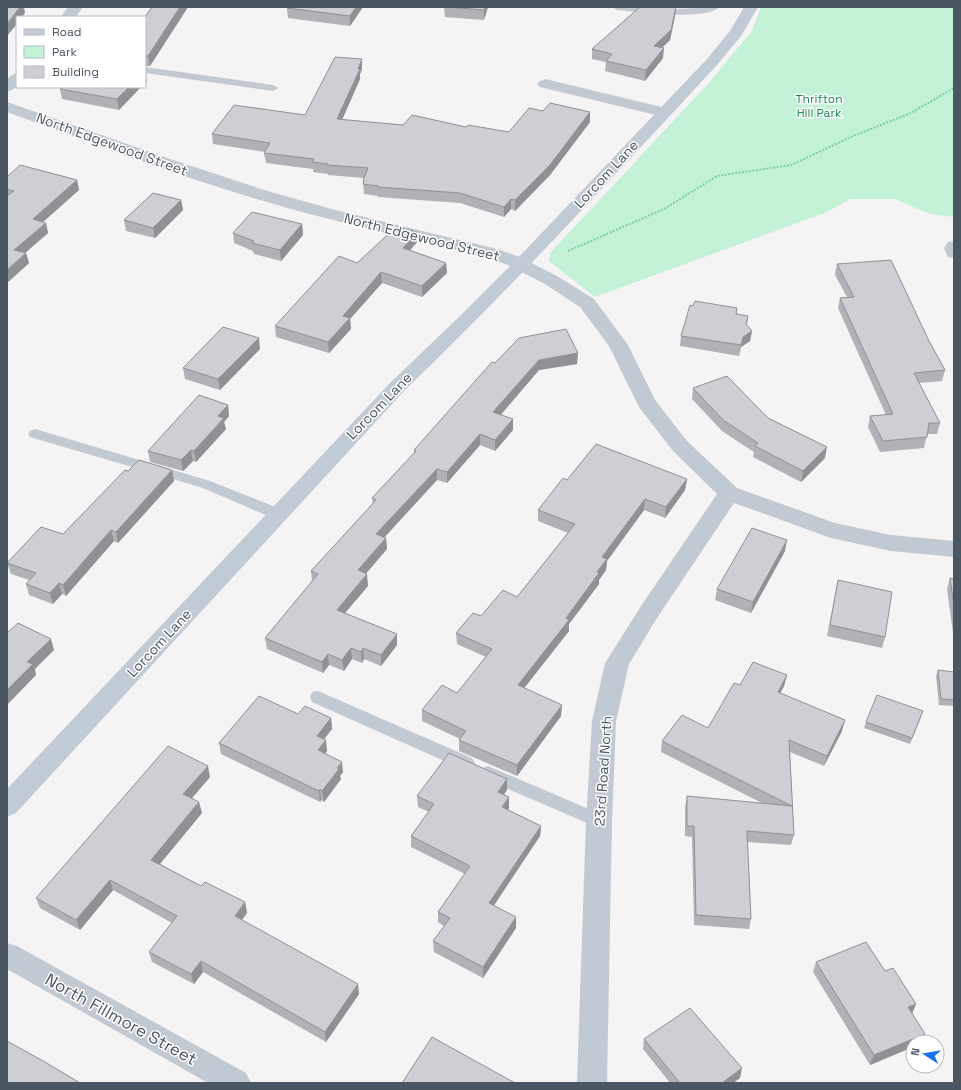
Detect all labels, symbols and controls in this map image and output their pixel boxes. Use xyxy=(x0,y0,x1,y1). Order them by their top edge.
legend xyxy=(16,16,146,88)
text: Road xyxy=(52,24,81,40)
text: Park xyxy=(52,44,77,60)
text: Building xyxy=(52,64,99,80)
park label: Thrifton Hill Park xyxy=(795,91,843,121)
street label: North Edgewood Street xyxy=(34,108,190,180)
street label: Lorcom Lane xyxy=(570,136,642,212)
street label: North Edgewood Street xyxy=(342,209,502,265)
street label: Lorcom Lane xyxy=(342,369,416,443)
street label: Lorcom Lane xyxy=(123,605,195,681)
street label: 23rd Road North xyxy=(590,715,616,827)
street label: North Fillmore Street xyxy=(41,968,201,1070)
north arrow xyxy=(905,1034,945,1074)
text: N xyxy=(908,1047,923,1057)

